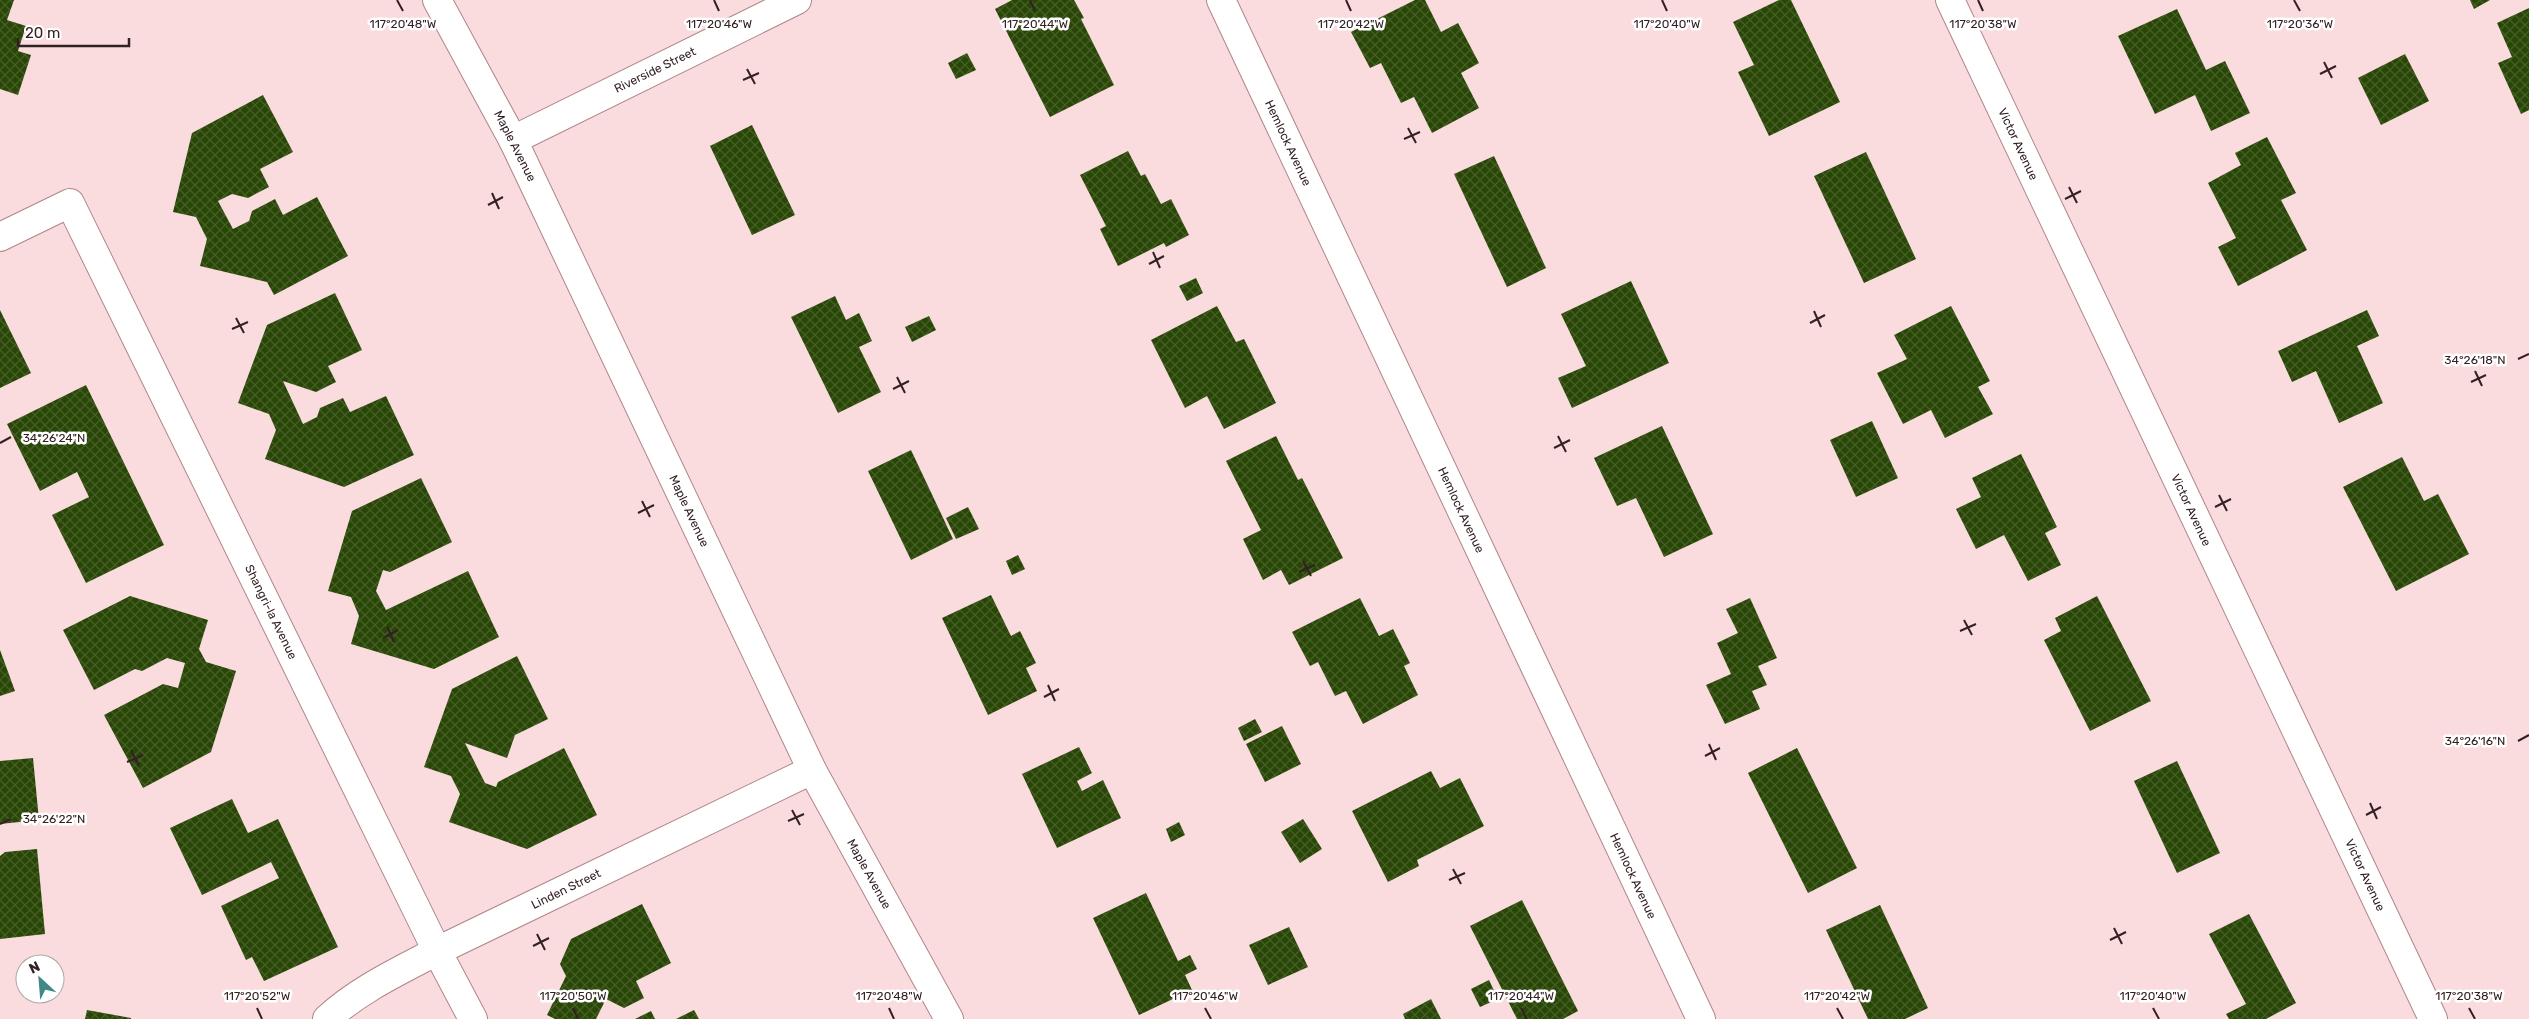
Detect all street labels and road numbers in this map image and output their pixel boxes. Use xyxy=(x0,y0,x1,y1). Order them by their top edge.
street label: Riverside Street xyxy=(612,44,698,96)
street label: Hemlock Avenue xyxy=(1262,98,1314,188)
street label: Victor Avenue xyxy=(1995,106,2041,182)
street label: Maple Avenue xyxy=(491,108,539,184)
street label: Hemlock Avenue xyxy=(1435,465,1487,555)
street label: Victor Avenue xyxy=(2168,472,2214,548)
street label: Maple Avenue xyxy=(666,473,712,549)
street label: Shangri-la Avenue xyxy=(242,563,300,662)
street label: Hemlock Avenue xyxy=(1607,831,1659,921)
street label: Maple Avenue xyxy=(844,837,894,912)
street label: Victor Avenue xyxy=(2342,837,2388,913)
street label: Linden Street xyxy=(529,866,603,912)

